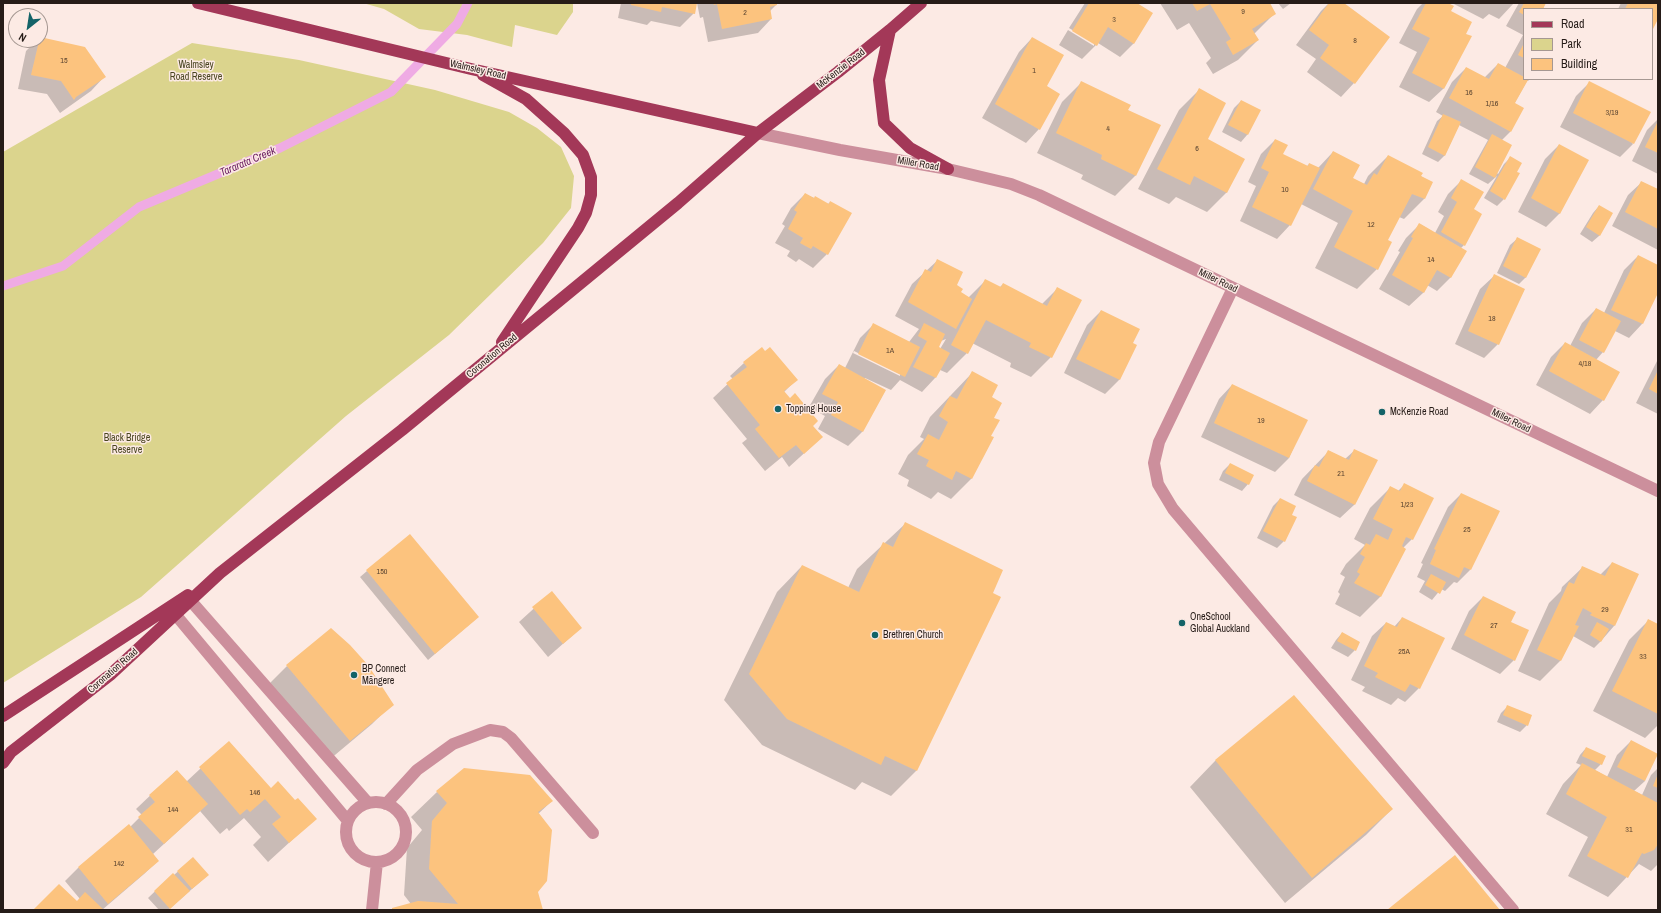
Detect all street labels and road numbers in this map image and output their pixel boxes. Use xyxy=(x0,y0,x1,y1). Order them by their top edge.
street label: McKenzie Road xyxy=(814,46,868,92)
street label: Walmsley Road xyxy=(449,58,507,82)
street label: Miller Road xyxy=(896,154,940,174)
street label: Miller Road xyxy=(1197,266,1239,296)
street label: Coronation Road xyxy=(464,331,520,381)
street label: Miller Road xyxy=(1490,406,1532,436)
street label: Coronation Road xyxy=(85,646,141,696)

